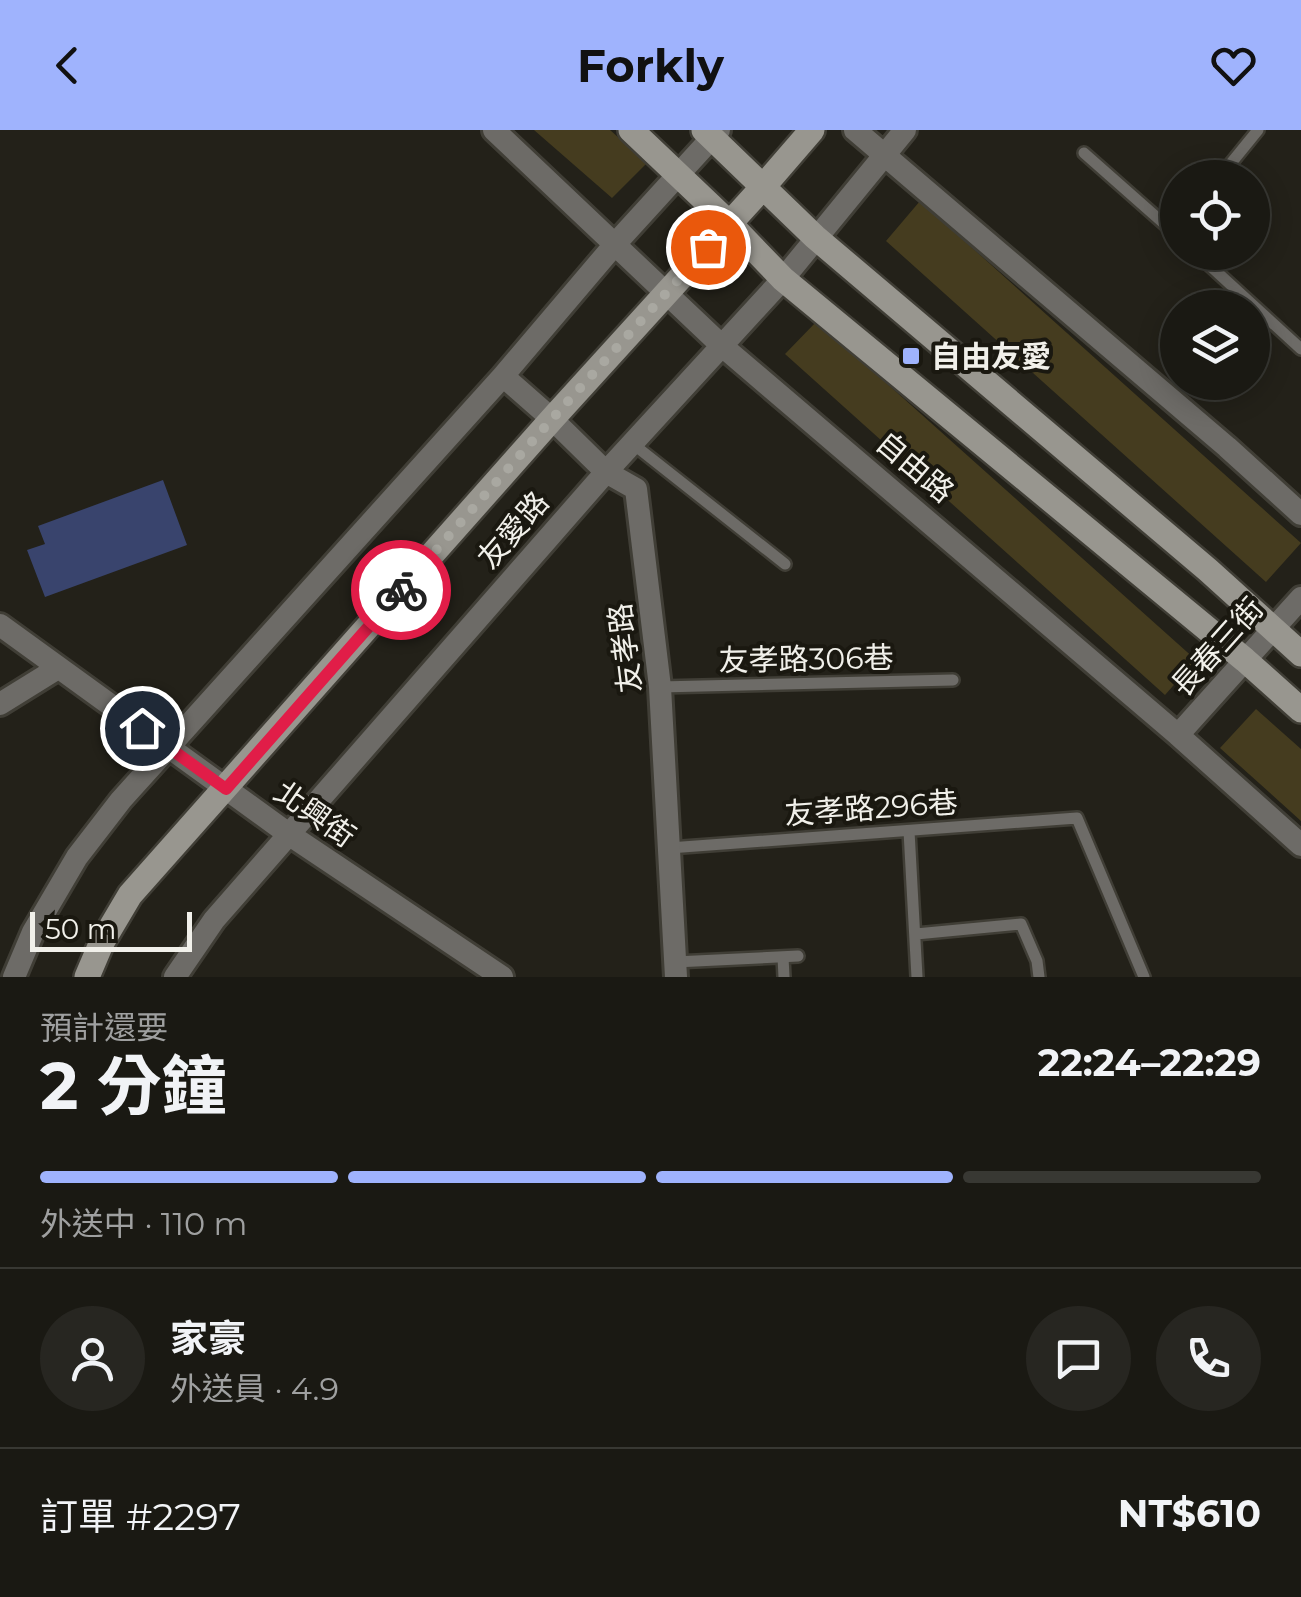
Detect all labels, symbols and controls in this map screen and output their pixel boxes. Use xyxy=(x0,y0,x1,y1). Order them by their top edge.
icon: back xyxy=(40,38,95,93)
text: Forkly xyxy=(577,38,724,93)
icon: heart xyxy=(1206,38,1261,93)
map controls xyxy=(1160,160,1270,400)
button: locate xyxy=(1160,160,1270,270)
pin xyxy=(666,205,751,290)
icon: bag xyxy=(681,220,736,275)
button: layers xyxy=(1160,290,1270,400)
place label: 自由友愛 xyxy=(931,338,1051,375)
marker: 自由友愛 xyxy=(900,345,922,367)
street label: 自由路 xyxy=(869,424,961,510)
street label: 友愛路 xyxy=(470,484,556,576)
courier xyxy=(351,540,451,640)
icon: bike xyxy=(374,563,429,618)
street label: 長春三街 xyxy=(1163,590,1271,704)
street label: 友孝路 xyxy=(601,601,649,695)
street label: 友孝路306巷 xyxy=(718,639,894,679)
pin xyxy=(100,686,185,771)
icon: home xyxy=(115,701,170,756)
street label: 北興街 xyxy=(268,773,362,855)
street label: 友孝路296巷 xyxy=(783,783,959,833)
scale bar xyxy=(30,907,192,951)
text: 50 m xyxy=(45,912,116,946)
text: 預計還要 xyxy=(40,1008,168,1047)
text: 22:24–22:29 xyxy=(1038,1039,1261,1086)
text: 2 分鐘 xyxy=(40,1046,227,1125)
text: 外送中 · 110 m xyxy=(40,1204,247,1243)
button: person xyxy=(40,1306,145,1411)
button: chat xyxy=(1026,1306,1131,1411)
button: phone xyxy=(1156,1306,1261,1411)
text: 家豪 xyxy=(170,1315,246,1362)
text: 外送員 · 4.9 xyxy=(170,1369,339,1408)
text: NT$610 xyxy=(1118,1490,1261,1537)
text: 訂單 #2297 xyxy=(40,1493,241,1540)

